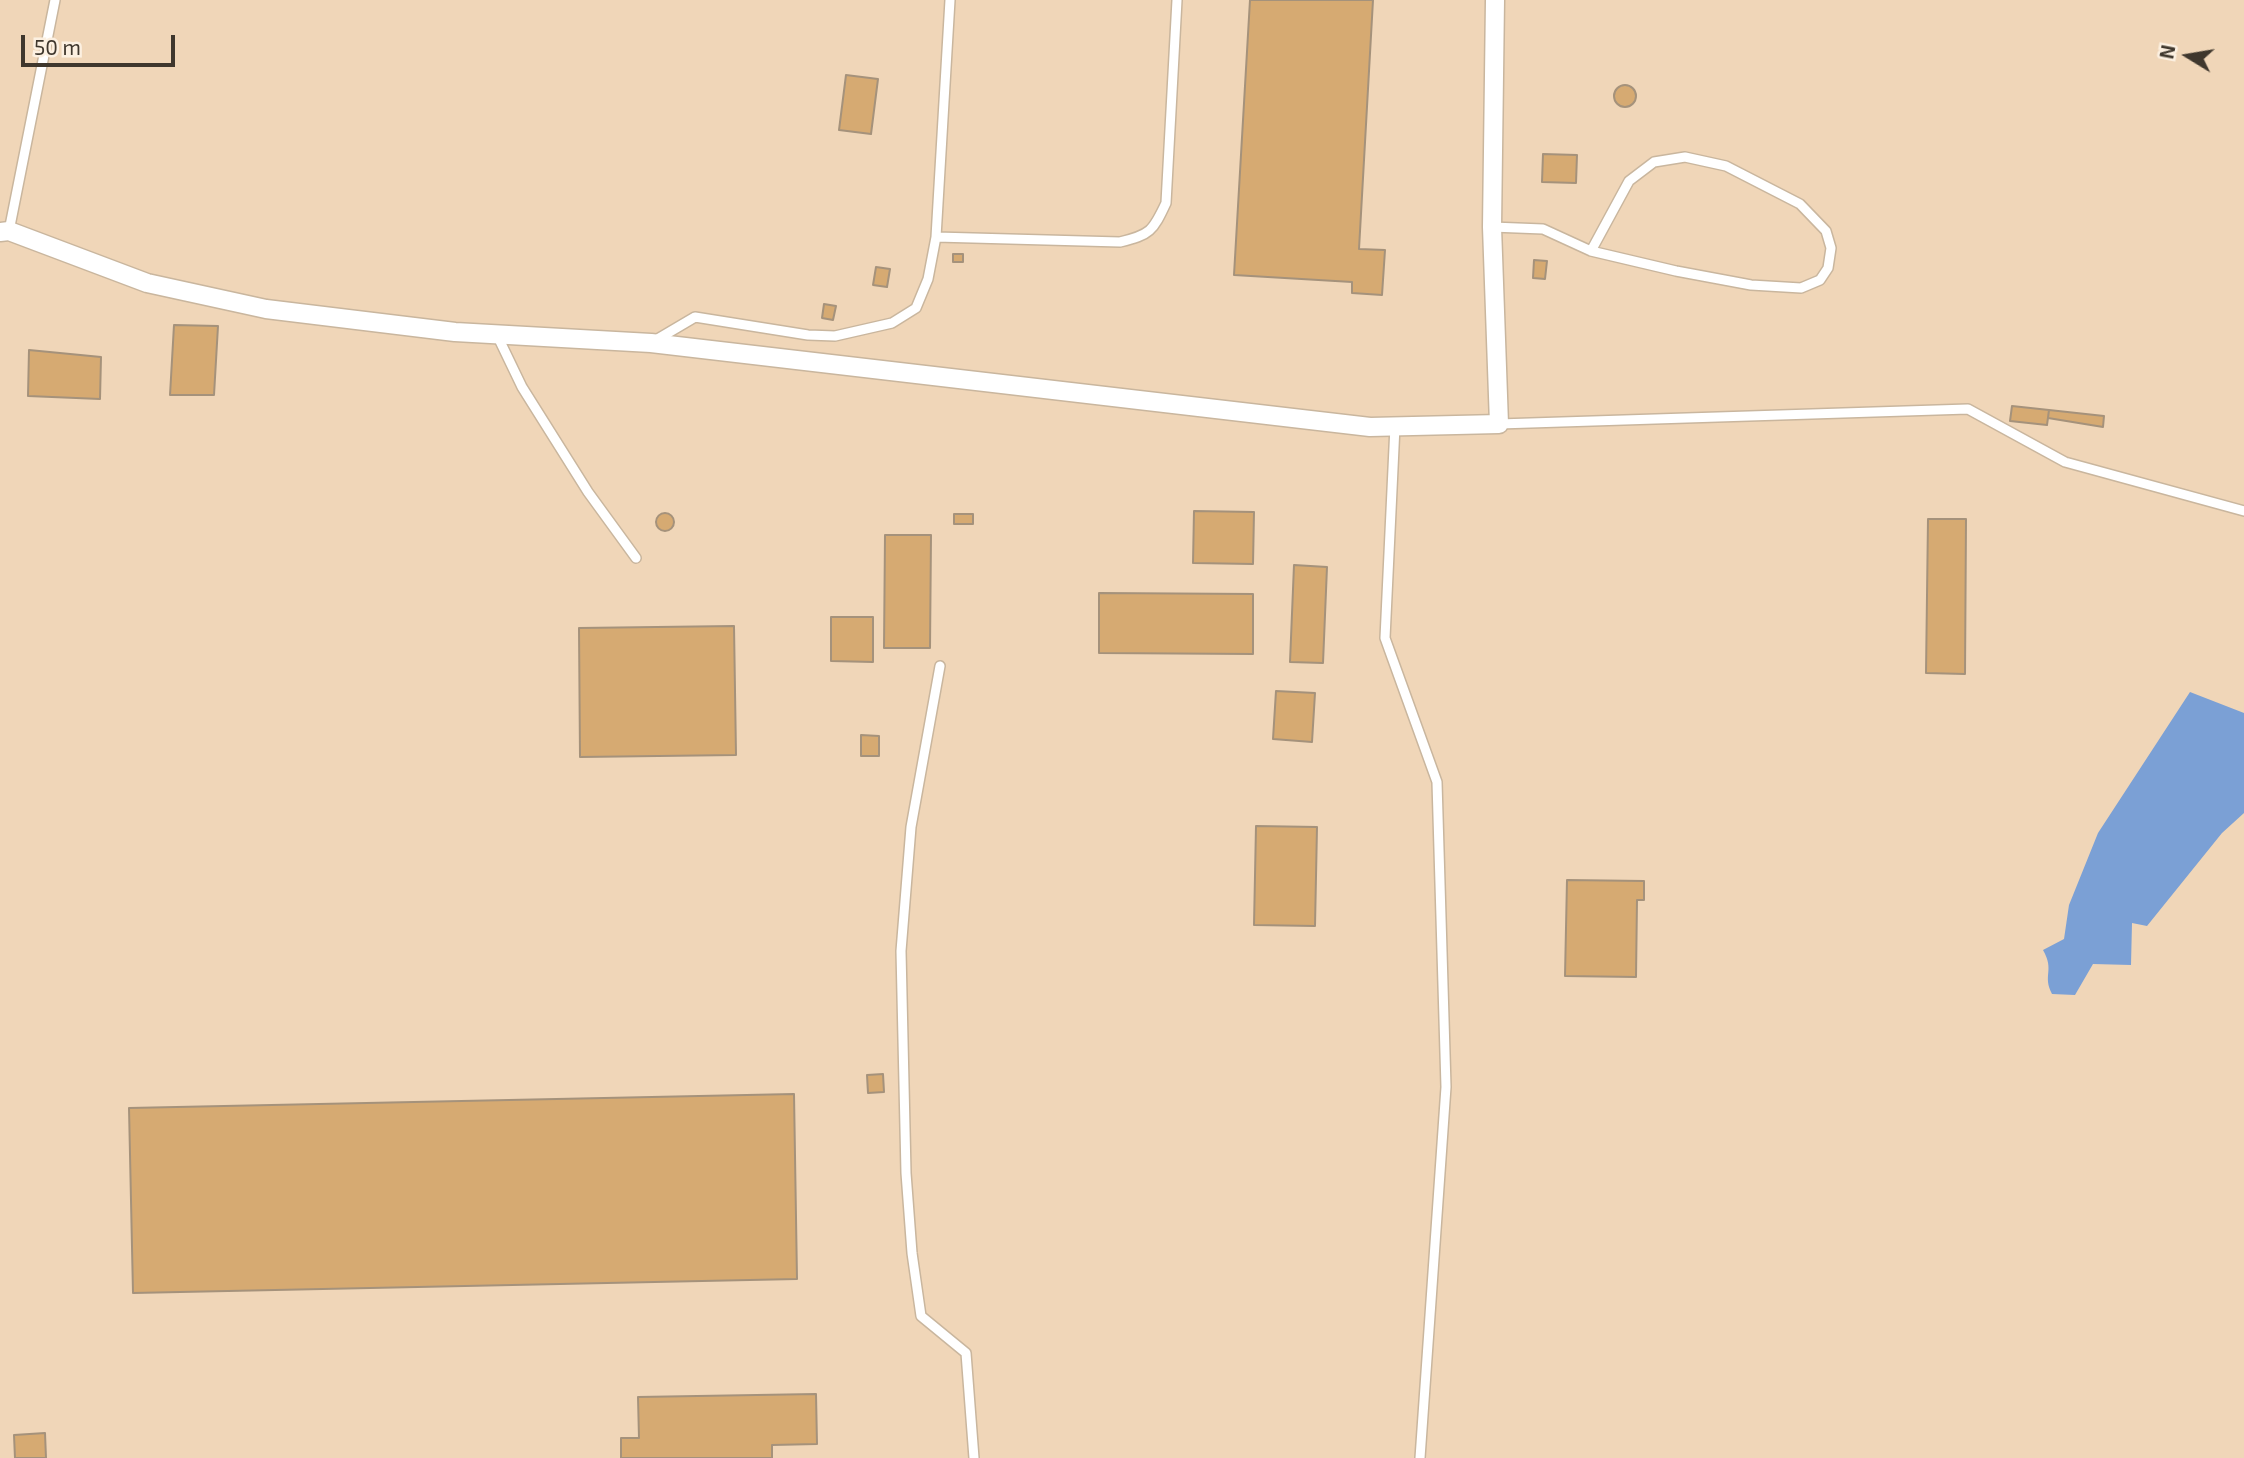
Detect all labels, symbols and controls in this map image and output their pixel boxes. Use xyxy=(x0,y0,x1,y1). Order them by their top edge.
scale bar xyxy=(24,21,178,65)
north arrow xyxy=(2153,21,2223,91)
text: 50 m xyxy=(34,34,81,59)
text: N xyxy=(2154,43,2179,61)

